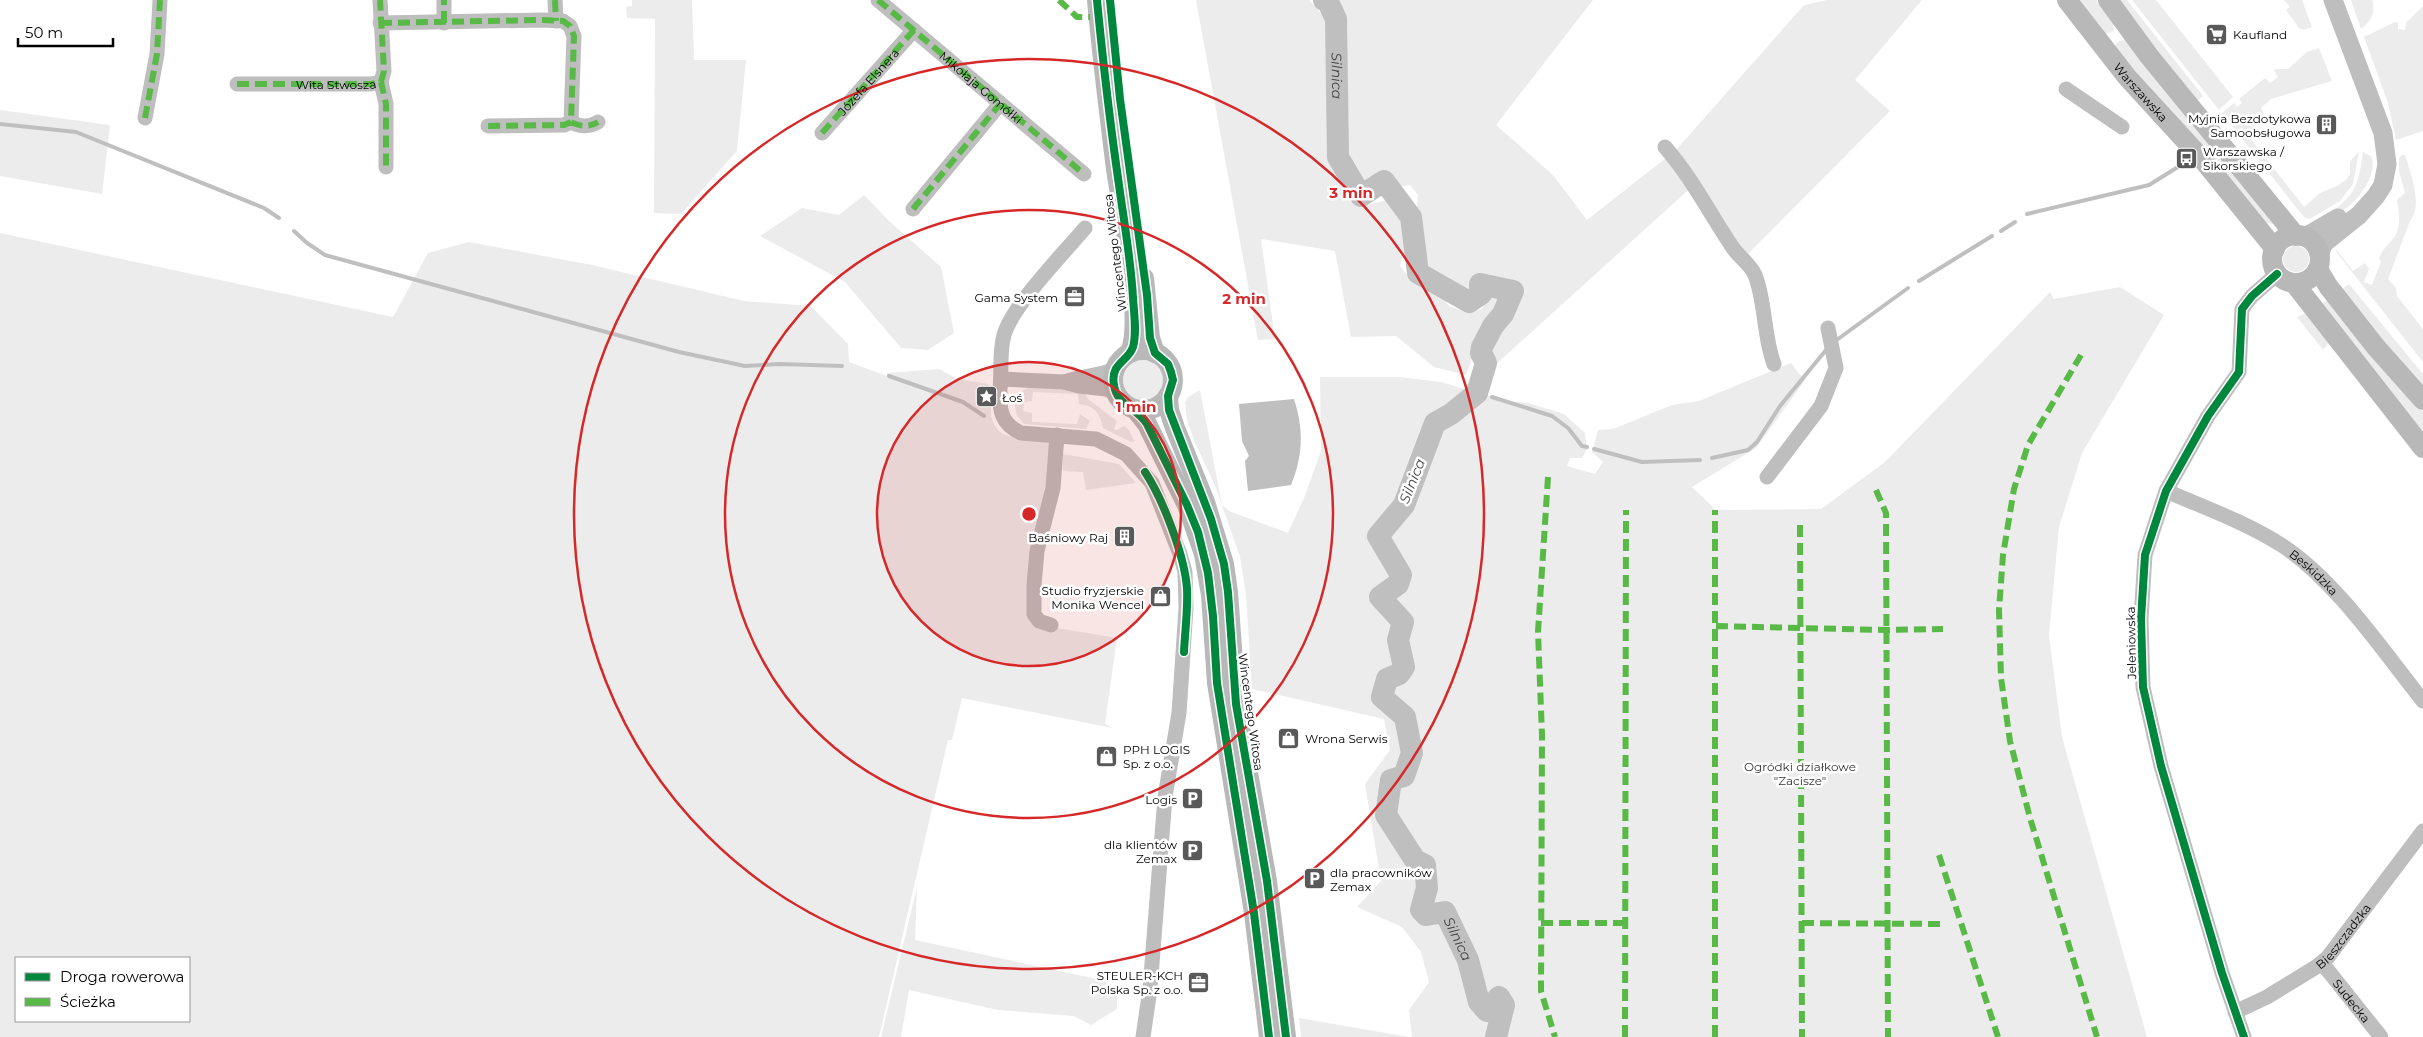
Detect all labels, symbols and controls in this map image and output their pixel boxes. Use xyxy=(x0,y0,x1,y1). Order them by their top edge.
scale bar xyxy=(18,15,112,47)
supermarket icon: Kaufland xyxy=(2205,22,2229,46)
text: 50 m xyxy=(25,23,63,42)
place label: Kaufland xyxy=(2233,27,2287,42)
street label: Józefa Elsnera xyxy=(833,45,902,119)
street label: Mikołaja Gomółki xyxy=(937,48,1026,126)
water label: Silnica xyxy=(1327,52,1346,99)
street label: Warszawska xyxy=(2111,59,2171,124)
street label: Wita Stwosza xyxy=(296,76,378,92)
place label: Myjnia Bezdotykowa Samoobsługowa xyxy=(2188,111,2311,140)
building icon: Myjnia Bezdotykowa Samoobsługowa xyxy=(2315,113,2339,137)
place label: Warszawska / Sikorskiego xyxy=(2203,144,2285,173)
bus stop icon: Warszawska / Sikorskiego xyxy=(2175,146,2199,170)
text: 3 min xyxy=(1328,183,1373,202)
street label: Wincentego Witosa xyxy=(1100,193,1130,313)
office icon: Gama System xyxy=(1062,285,1086,309)
text: 2 min xyxy=(1222,289,1266,308)
place label: Gama System xyxy=(974,290,1058,305)
place icon: Łoś xyxy=(974,385,998,409)
place label: Łoś xyxy=(1002,390,1023,405)
text: 1 min xyxy=(1116,397,1156,416)
water label: Silnica xyxy=(1395,456,1429,506)
centre of rings xyxy=(1020,505,1038,523)
building icon: Baśniowy Raj xyxy=(1112,525,1136,549)
place label: Baśniowy Raj xyxy=(1028,530,1108,545)
street label: Beskidzka xyxy=(2287,546,2342,598)
place label: Studio fryzjerskie Monika Wencel xyxy=(1042,583,1144,612)
shop icon: Studio fryzjerskie Monika Wencel xyxy=(1148,585,1172,609)
street label: Jeleniowska xyxy=(2123,606,2139,681)
street label: Wincentego Witosa xyxy=(1235,652,1267,772)
shop icon: Wrona Serwis xyxy=(1277,726,1301,750)
place label: Wrona Serwis xyxy=(1305,731,1388,746)
place label: PPH LOGIS Sp. z o.o. xyxy=(1123,742,1190,771)
shop icon: PPH LOGIS Sp. z o.o. xyxy=(1095,744,1119,768)
park label: Ogródki działkowe "Zacisze" xyxy=(1744,759,1856,788)
parking icon: Logis xyxy=(1181,787,1205,811)
place label: Logis xyxy=(1145,792,1177,807)
place label: dla klientów Zemax xyxy=(1104,837,1178,866)
parking icon: dla klientów Zemax xyxy=(1181,839,1205,863)
place label: dla pracowników Zemax xyxy=(1330,865,1432,894)
parking icon: dla pracowników Zemax xyxy=(1302,867,1326,891)
street label: Bieszczadzka xyxy=(2312,900,2373,972)
water label: Silnica xyxy=(1440,914,1476,964)
legend xyxy=(15,957,190,1022)
text: Droga rowerowa xyxy=(60,967,184,986)
place label: STEULER-KCH Polska Sp. z o.o. xyxy=(1091,968,1183,997)
office icon: STEULER-KCH Polska Sp. z o.o. xyxy=(1187,970,1211,994)
street label: Sudecka xyxy=(2330,976,2374,1025)
text: Ścieżka xyxy=(60,992,116,1011)

